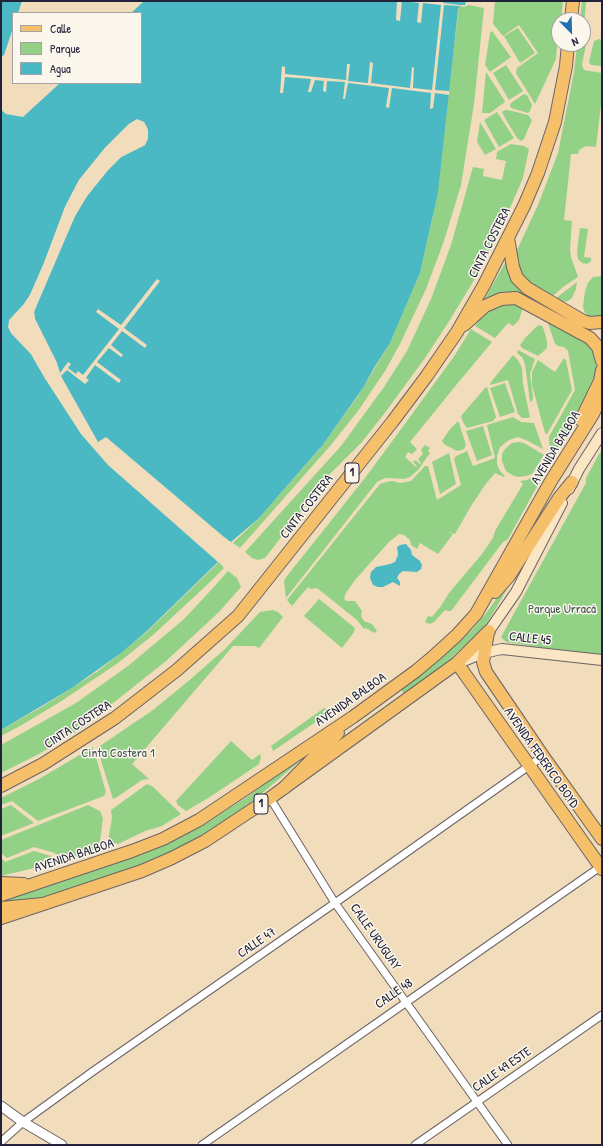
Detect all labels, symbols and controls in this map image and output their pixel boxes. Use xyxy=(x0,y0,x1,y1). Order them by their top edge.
legend xyxy=(12,12,142,84)
north arrow xyxy=(551,12,591,52)
text: Calle xyxy=(50,20,71,37)
text: N xyxy=(570,35,581,50)
text: Parque xyxy=(50,40,80,57)
text: Agua xyxy=(50,60,71,77)
street label: CINTA COSTERA xyxy=(466,205,514,281)
street label: AVENIDA BALBOA xyxy=(528,408,584,488)
road number: 1 xyxy=(345,463,359,483)
street label: CINTA COSTERA xyxy=(277,472,337,542)
park label: Parque Urracá xyxy=(528,602,596,618)
street label: CALLE 45 xyxy=(508,629,552,649)
street label: AVENIDA BALBOA xyxy=(313,670,389,730)
street label: CINTA COSTERA xyxy=(42,698,114,752)
street label: AVENIDA FEDERICO BOYD xyxy=(500,705,582,811)
park label: Cinta Costera 1 xyxy=(81,746,155,762)
road number: 1 xyxy=(254,794,268,814)
street label: AVENIDA BALBOA xyxy=(32,836,116,876)
street label: CALLE URUGUAY xyxy=(346,901,404,973)
street label: CALLE 47 xyxy=(235,924,279,962)
street label: CALLE 48 xyxy=(372,975,416,1013)
street label: CALLE 49 ESTE xyxy=(470,1044,534,1096)

